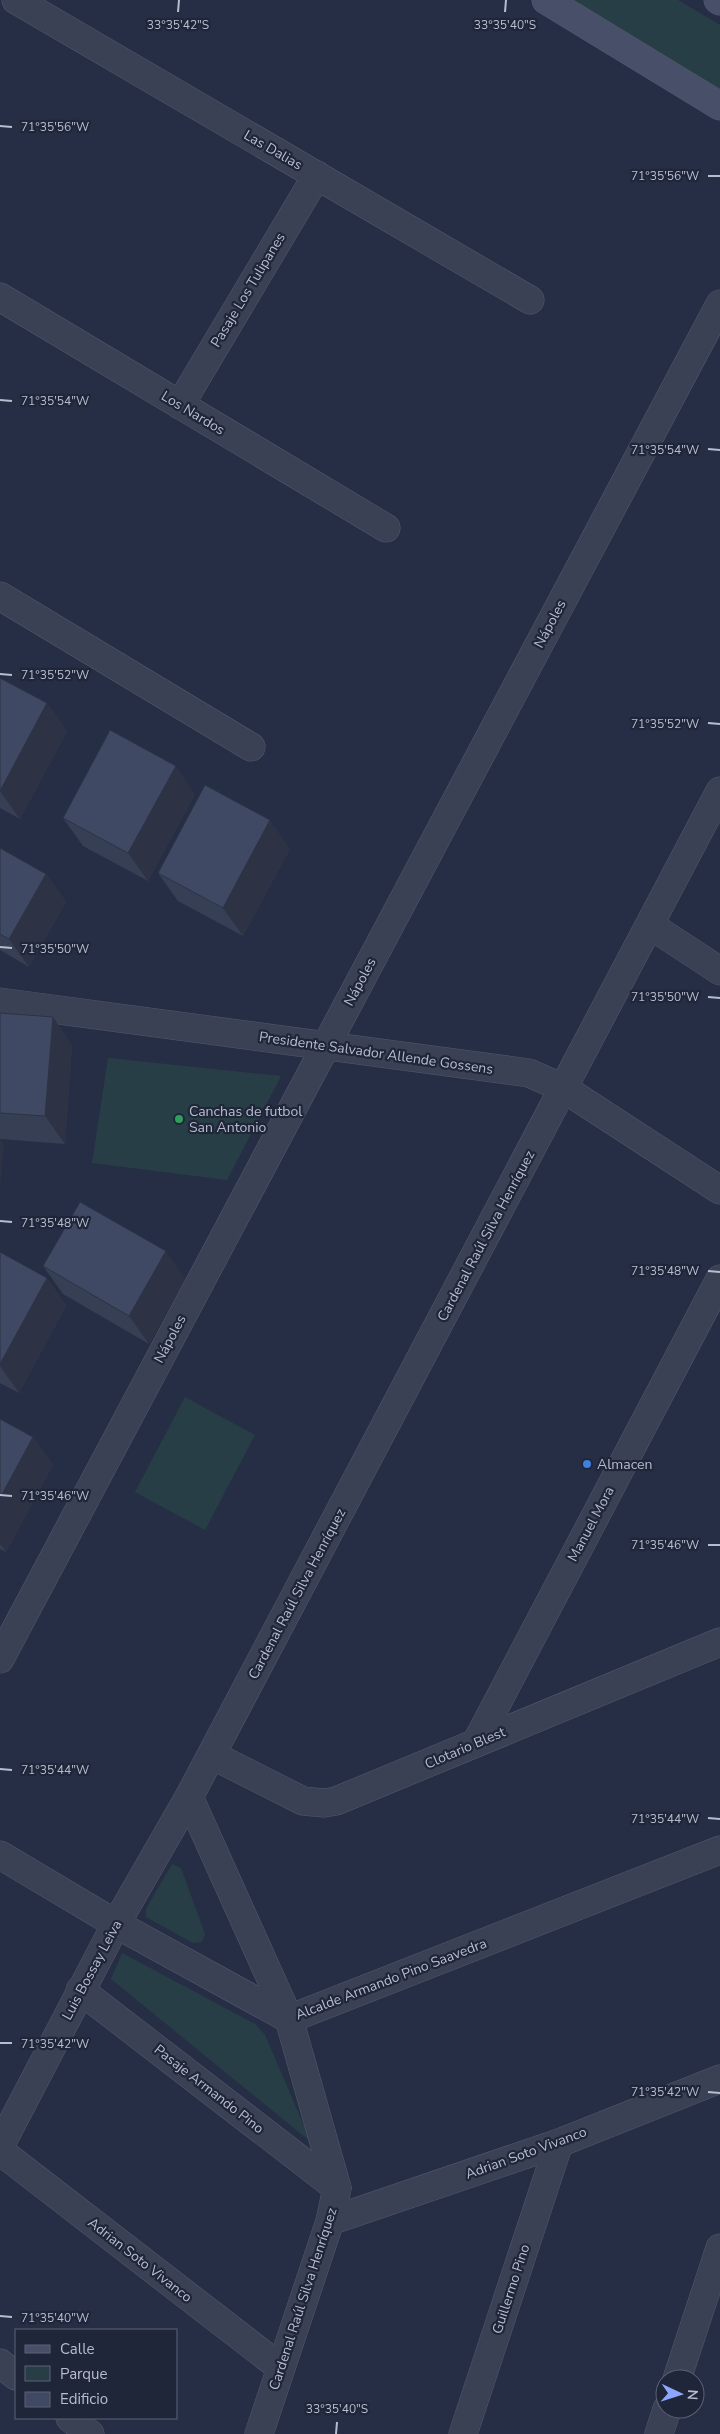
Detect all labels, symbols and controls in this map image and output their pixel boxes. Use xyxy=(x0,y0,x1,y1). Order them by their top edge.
text: 33°35'42"S xyxy=(147,17,209,33)
text: 33°35'40"S xyxy=(474,17,536,33)
text: 71°35'56"W xyxy=(21,119,89,135)
street label: Las Dalias xyxy=(240,126,306,175)
text: 71°35'56"W xyxy=(631,168,699,184)
street label: Pasaje Los Tulipanes xyxy=(206,229,290,351)
street label: Los Nardos xyxy=(158,387,229,440)
text: 71°35'54"W xyxy=(21,393,89,409)
text: 71°35'54"W xyxy=(631,442,699,458)
street label: Nápoles xyxy=(529,596,571,651)
text: 71°35'52"W xyxy=(21,667,89,683)
text: 71°35'52"W xyxy=(631,716,699,732)
text: 71°35'50"W xyxy=(21,941,89,957)
street label: Nápoles xyxy=(339,954,381,1009)
text: 71°35'50"W xyxy=(631,989,699,1005)
street label: Presidente Salvador Allende Gossens xyxy=(258,1027,495,1079)
place label: Canchas de futbol San Antonio xyxy=(189,1102,303,1137)
marker: Canchas de futbol San Antonio xyxy=(173,1113,185,1125)
street label: Cardenal Raúl Silva Henríquez xyxy=(433,1147,539,1325)
text: 71°35'48"W xyxy=(21,1215,89,1231)
text: 71°35'48"W xyxy=(631,1263,699,1279)
street label: Nápoles xyxy=(149,1311,191,1366)
place label: Almacen xyxy=(597,1455,653,1474)
marker: Almacen xyxy=(581,1458,593,1470)
street label: Manuel Mora xyxy=(563,1483,619,1565)
text: 71°35'46"W xyxy=(21,1488,89,1504)
street label: Cardenal Raúl Silva Henríquez xyxy=(244,1505,350,1683)
text: 71°35'46"W xyxy=(631,1537,699,1553)
street label: Clotario Blest xyxy=(422,1722,508,1773)
text: 71°35'44"W xyxy=(21,1762,89,1778)
text: 71°35'44"W xyxy=(631,1811,699,1827)
street label: Luis Bossay Leiva xyxy=(58,1917,126,2023)
street label: Alcalde Armando Pino Saavedra xyxy=(293,1934,489,2024)
text: 71°35'42"W xyxy=(21,2036,89,2052)
street label: Pasaje Armando Pino xyxy=(150,2040,268,2138)
text: 71°35'42"W xyxy=(631,2084,699,2100)
street label: Adrian Soto Vivanco xyxy=(463,2122,589,2184)
street label: Cardenal Raúl Silva Henríquez xyxy=(264,2205,342,2393)
street label: Adrian Soto Vivanco xyxy=(84,2213,196,2307)
street label: Guillermo Pino xyxy=(488,2242,534,2336)
text: 71°35'40"W xyxy=(21,2310,89,2326)
legend xyxy=(15,2329,178,2419)
text: Calle xyxy=(60,2339,95,2359)
text: Parque xyxy=(60,2364,108,2384)
north arrow xyxy=(655,2369,705,2419)
text: Edificio xyxy=(60,2389,108,2409)
text: N xyxy=(683,2389,702,2401)
text: 33°35'40"S xyxy=(306,2401,368,2417)

